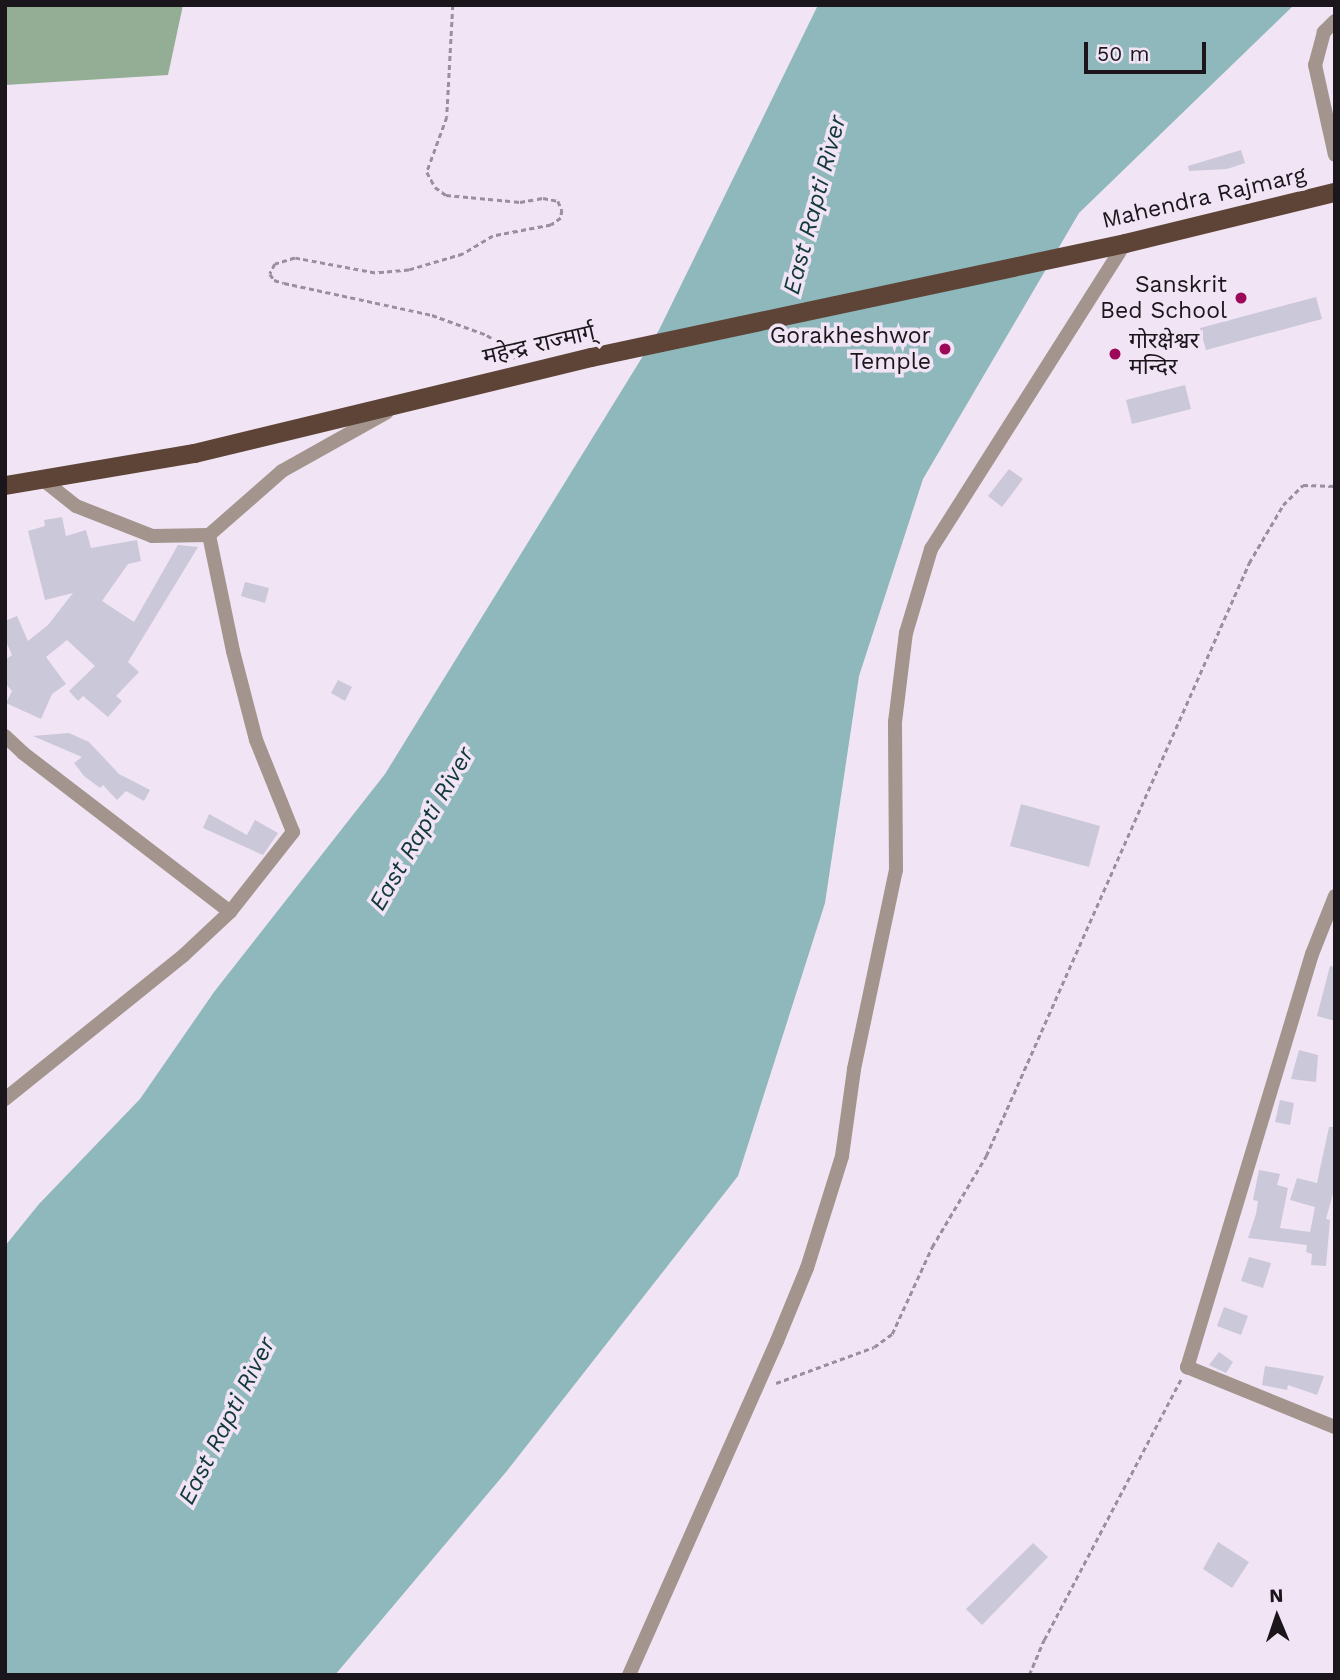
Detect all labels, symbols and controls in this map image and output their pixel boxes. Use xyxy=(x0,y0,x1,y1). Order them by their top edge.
scale bar xyxy=(1088,28,1210,72)
text: 50 m xyxy=(1097,41,1149,66)
water label: East Rapti River xyxy=(777,112,853,298)
street label: Mahendra Rajmarg xyxy=(1099,161,1309,235)
place label: Sanskrit Bed School xyxy=(1100,271,1227,325)
marker: Sanskrit Bed School xyxy=(1233,290,1249,306)
street label: महेन्द्र राज्मार्ग् xyxy=(480,319,598,371)
place label: Gorakheshwor Temple xyxy=(770,322,931,376)
place label: गोरक्षेश्वर मन्दिर xyxy=(1129,327,1199,381)
marker: Gorakheshwor Temple xyxy=(937,341,953,357)
marker: गोरक्षेश्वर मन्दिर xyxy=(1107,346,1123,362)
water label: East Rapti River xyxy=(364,742,480,916)
water label: East Rapti River xyxy=(172,1333,282,1509)
north arrow xyxy=(1242,1582,1312,1652)
text: N xyxy=(1269,1584,1284,1607)

